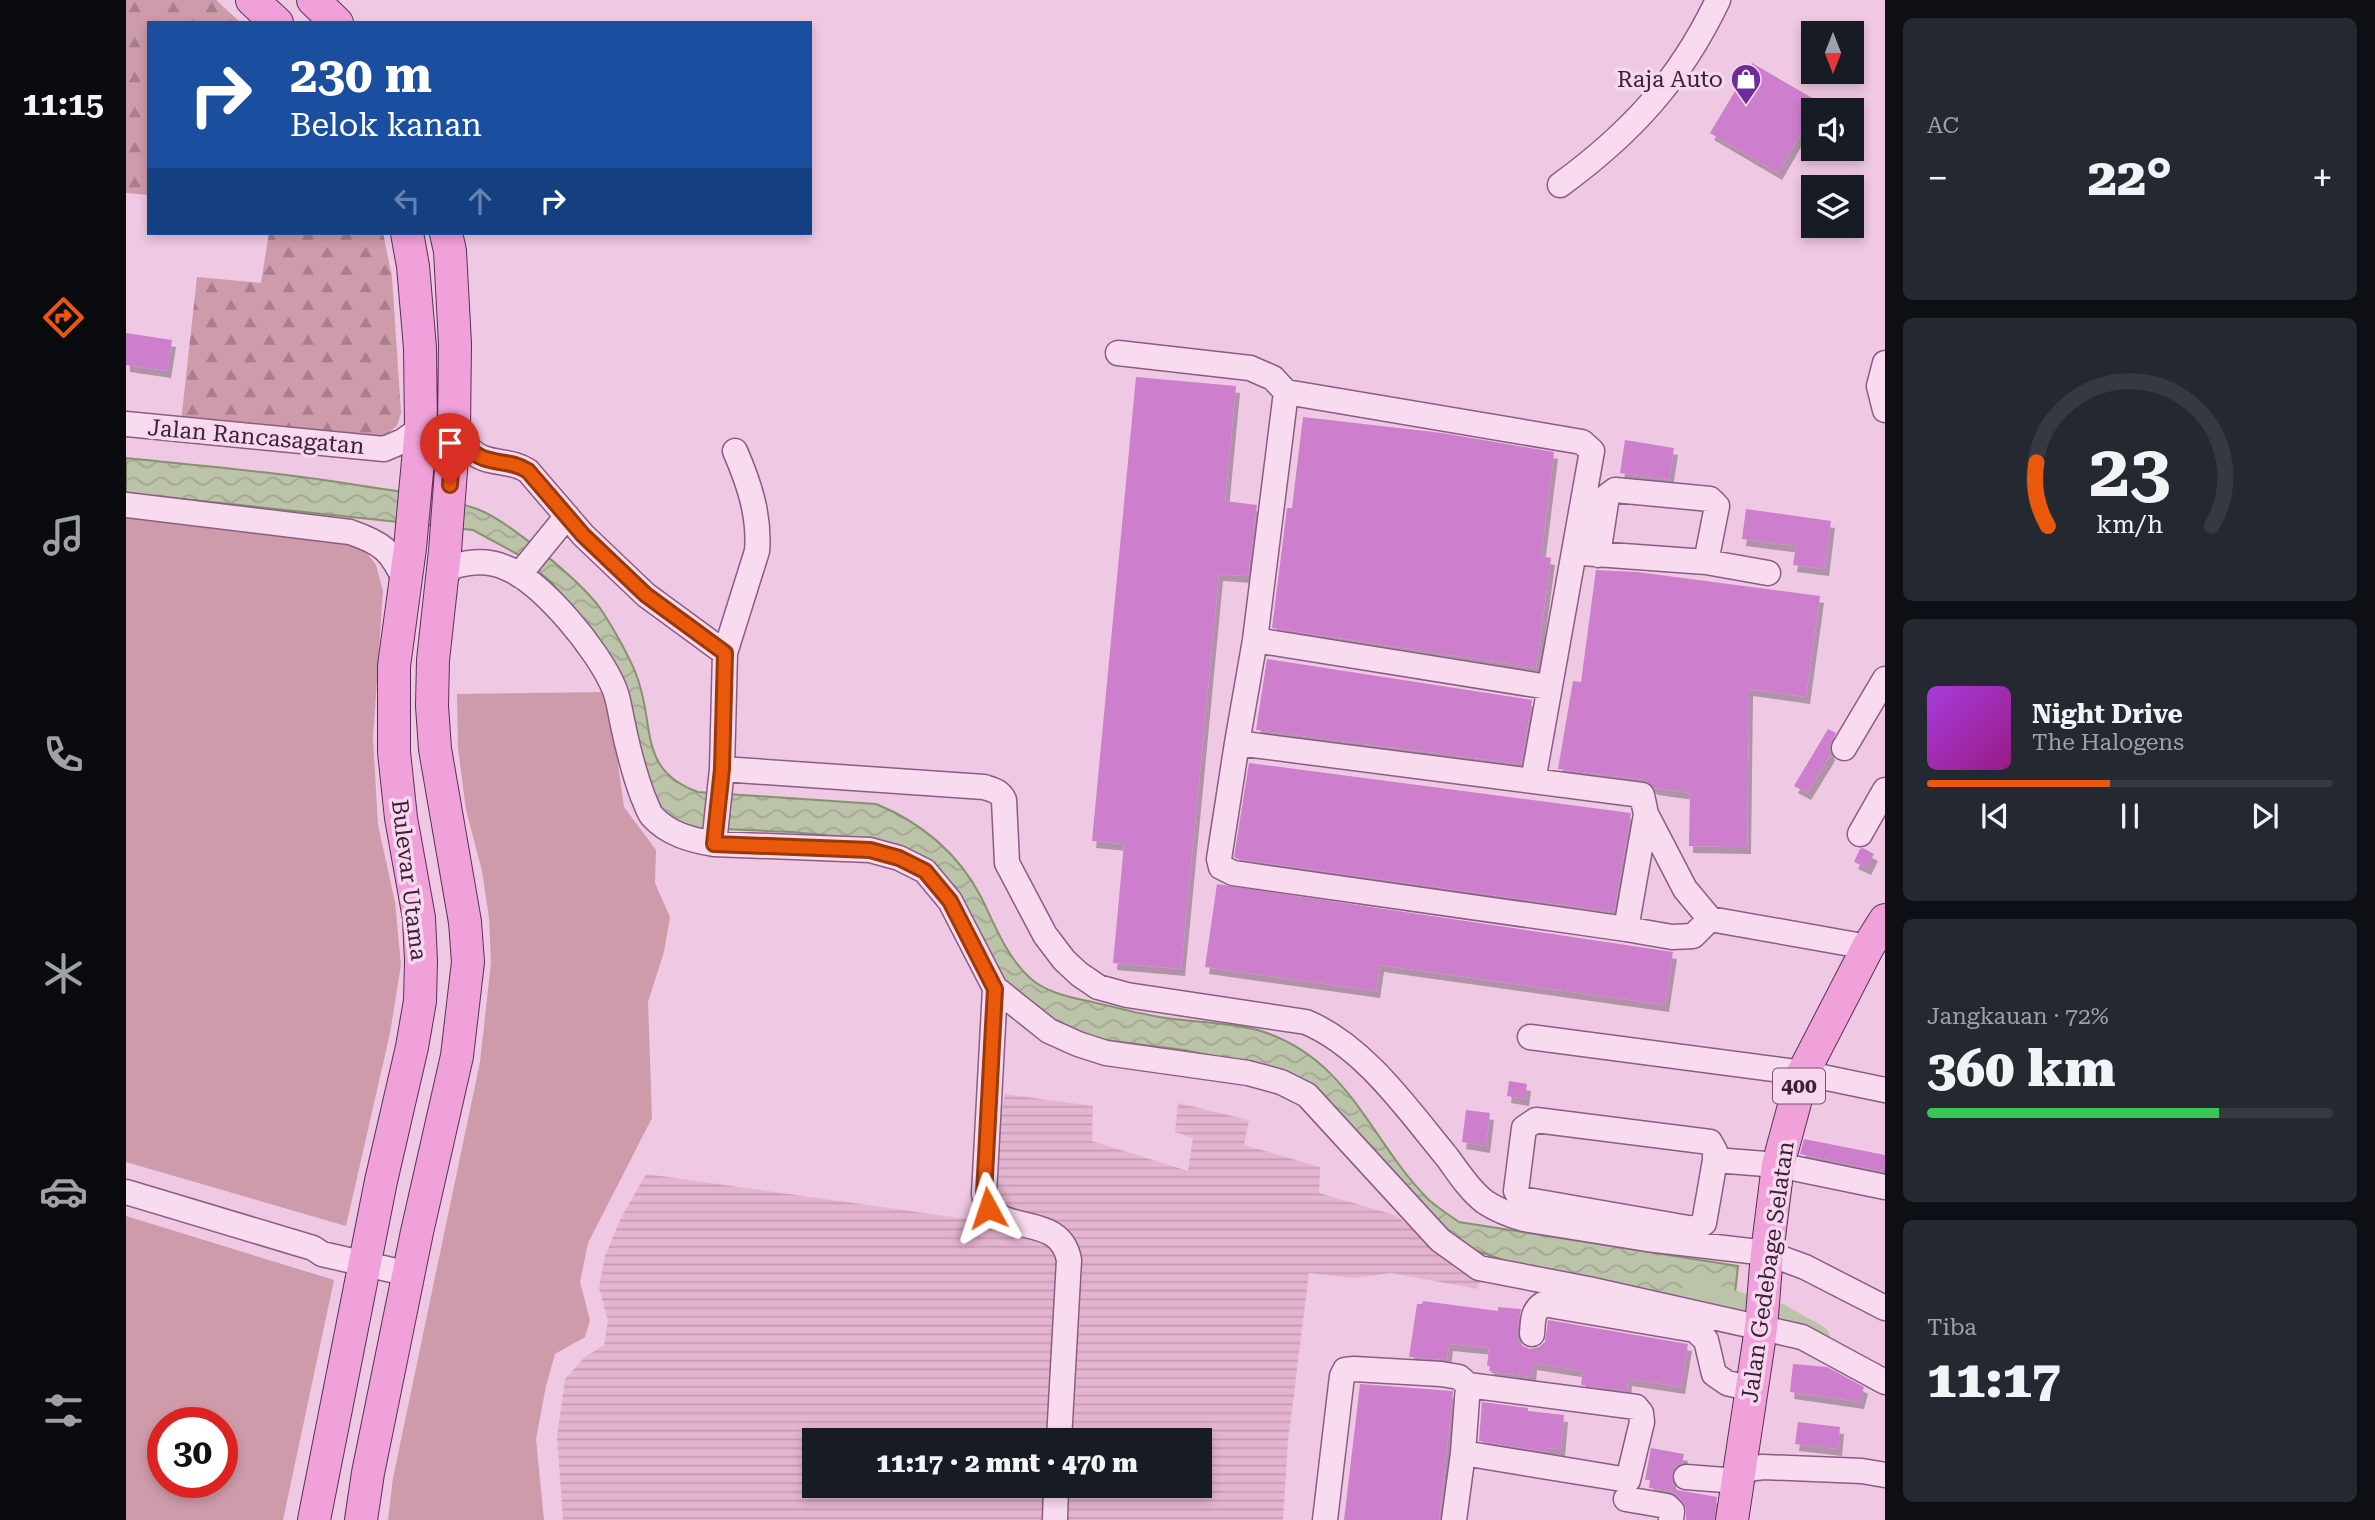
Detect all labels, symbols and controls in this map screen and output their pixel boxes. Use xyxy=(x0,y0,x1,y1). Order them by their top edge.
north arrow xyxy=(1801,21,1864,84)
map controls xyxy=(1801,21,1864,238)
text: 230 m xyxy=(290,47,432,104)
icon: right xyxy=(175,49,266,140)
shop icon: Raja Auto xyxy=(1729,62,1763,106)
place label: Raja Auto xyxy=(1617,66,1723,93)
text: 11:15 xyxy=(22,85,104,123)
button: sound xyxy=(1801,98,1864,161)
text: Belok kanan xyxy=(290,106,482,144)
text: AC xyxy=(1927,112,1959,139)
text: 22° xyxy=(2088,147,2172,208)
text: − xyxy=(1927,156,1948,200)
text: + xyxy=(2312,156,2333,200)
button: layers xyxy=(1801,175,1864,238)
icon: left xyxy=(388,182,426,220)
icon: ahead xyxy=(461,182,499,220)
icon: right xyxy=(534,182,572,220)
icon: directions xyxy=(39,293,88,342)
pin xyxy=(420,413,480,485)
street label: Jalan Rancasagatan xyxy=(146,414,366,460)
icon: arrive xyxy=(431,424,469,462)
text: 23 xyxy=(2089,429,2171,514)
text: km/h xyxy=(2097,509,2163,538)
icon: music xyxy=(39,511,88,560)
text: Night Drive xyxy=(2032,699,2183,729)
text: The Halogens xyxy=(2032,729,2184,756)
icon: phone xyxy=(39,730,88,779)
icon: previous xyxy=(1976,797,2014,835)
icon: pause xyxy=(2111,797,2149,835)
icon: next xyxy=(2246,797,2284,835)
street label: Bulevar Utama xyxy=(386,798,432,963)
icon: climate xyxy=(39,949,88,998)
text: Jangkauan · 72% xyxy=(1927,1003,2109,1030)
text: 360 km xyxy=(1927,1038,2115,1099)
road number: 400 xyxy=(1773,1068,1825,1104)
street label: Jalan Gedebage Selatan xyxy=(1736,1139,1800,1404)
icon: car xyxy=(39,1167,88,1216)
position arrow xyxy=(951,1171,1025,1245)
text: Tiba xyxy=(1927,1314,1977,1341)
text: 11:17 xyxy=(1927,1349,2061,1410)
icon: filters xyxy=(39,1386,88,1435)
speed limit sign: 30 xyxy=(147,1407,238,1498)
text: 11:17 · 2 mnt · 470 m xyxy=(876,1448,1138,1478)

